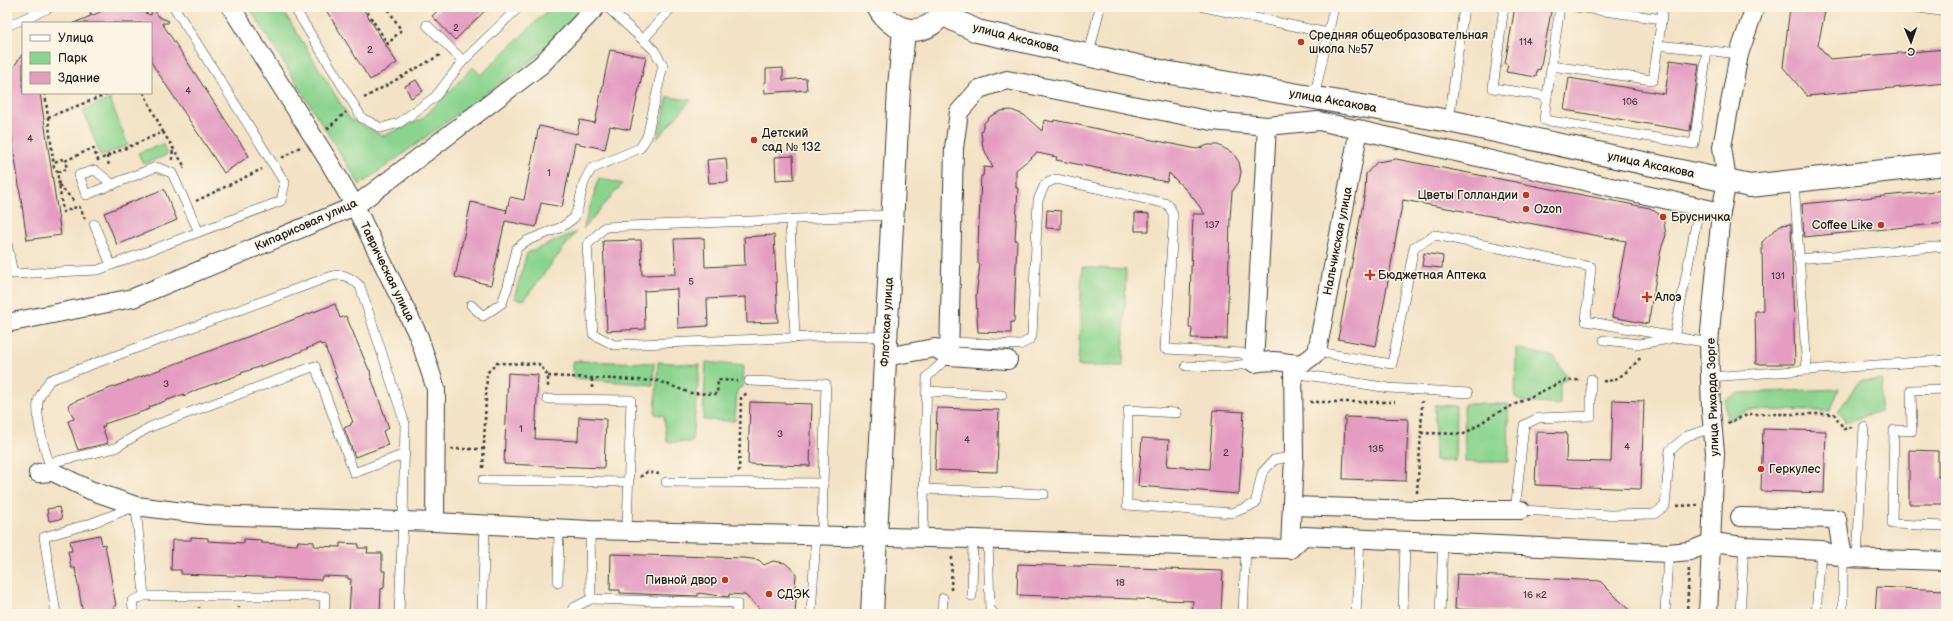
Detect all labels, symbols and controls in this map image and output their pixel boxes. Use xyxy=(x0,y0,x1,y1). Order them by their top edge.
street label: улица Аксакова xyxy=(971,20,1061,56)
legend xyxy=(22,22,152,94)
house number: 2 xyxy=(453,22,459,34)
north arrow xyxy=(1891,22,1931,62)
place label: Средняя общеобразовательная школа №57 xyxy=(1309,28,1489,57)
text: Улица xyxy=(58,31,94,46)
house number: 114 xyxy=(1519,36,1533,48)
marker: Средняя общеобразовательная школа №57 xyxy=(1296,37,1306,47)
house number: 2 xyxy=(367,44,373,56)
text: С xyxy=(1907,45,1915,58)
text: Парк xyxy=(58,51,88,66)
text: Здание xyxy=(58,71,100,86)
house number: 4 xyxy=(185,85,191,97)
street label: улица Аксакова xyxy=(1288,86,1378,116)
house number: 106 xyxy=(1622,96,1638,108)
place label: Детский сад № 132 xyxy=(762,126,821,155)
house number: 4 xyxy=(27,133,33,145)
marker: Детский сад № 132 xyxy=(749,135,759,145)
street label: улица Аксакова xyxy=(1606,148,1696,182)
house number: 1 xyxy=(547,167,551,179)
street label: Нальчикская улица xyxy=(1320,186,1356,296)
place label: Цветы Голландии xyxy=(1417,188,1518,203)
marker: Цветы Голландии xyxy=(1521,190,1531,200)
street label: Кипарисовая улица xyxy=(252,196,360,254)
place label: Ozon xyxy=(1534,202,1562,217)
marker: Ozon xyxy=(1521,204,1531,214)
place label: Брусничка xyxy=(1671,210,1730,225)
marker: Брусничка xyxy=(1658,212,1668,222)
place label: Coffee Like xyxy=(1812,218,1873,233)
house number: 137 xyxy=(1205,219,1220,231)
street label: Таврическая улица xyxy=(356,220,418,324)
marker: Coffee Like xyxy=(1876,220,1886,230)
place label: Бюджетная Аптека xyxy=(1378,268,1486,283)
marker: Бюджетная Аптека xyxy=(1365,270,1375,280)
house number: 131 xyxy=(1771,270,1785,282)
house number: 5 xyxy=(688,276,694,288)
street label: Флотская улица xyxy=(877,277,897,367)
place label: Алоэ xyxy=(1654,290,1682,305)
marker: Алоэ xyxy=(1642,292,1652,302)
street label: улица Рихарда Зорге xyxy=(1703,337,1723,457)
house number: 3 xyxy=(163,378,169,390)
house number: 1 xyxy=(519,423,523,435)
house number: 3 xyxy=(777,428,783,440)
house number: 4 xyxy=(964,434,970,446)
house number: 4 xyxy=(1624,441,1630,453)
house number: 135 xyxy=(1368,443,1384,455)
house number: 2 xyxy=(1223,447,1229,459)
place label: Геркулес xyxy=(1769,462,1820,477)
marker: Геркулес xyxy=(1756,464,1766,474)
place label: Пивной двор xyxy=(645,573,717,588)
marker: Пивной двор xyxy=(720,575,730,585)
house number: 18 xyxy=(1115,577,1125,589)
place label: СДЭК xyxy=(777,587,810,602)
marker: СДЭК xyxy=(764,589,774,599)
house number: 16 к2 xyxy=(1523,589,1547,601)

